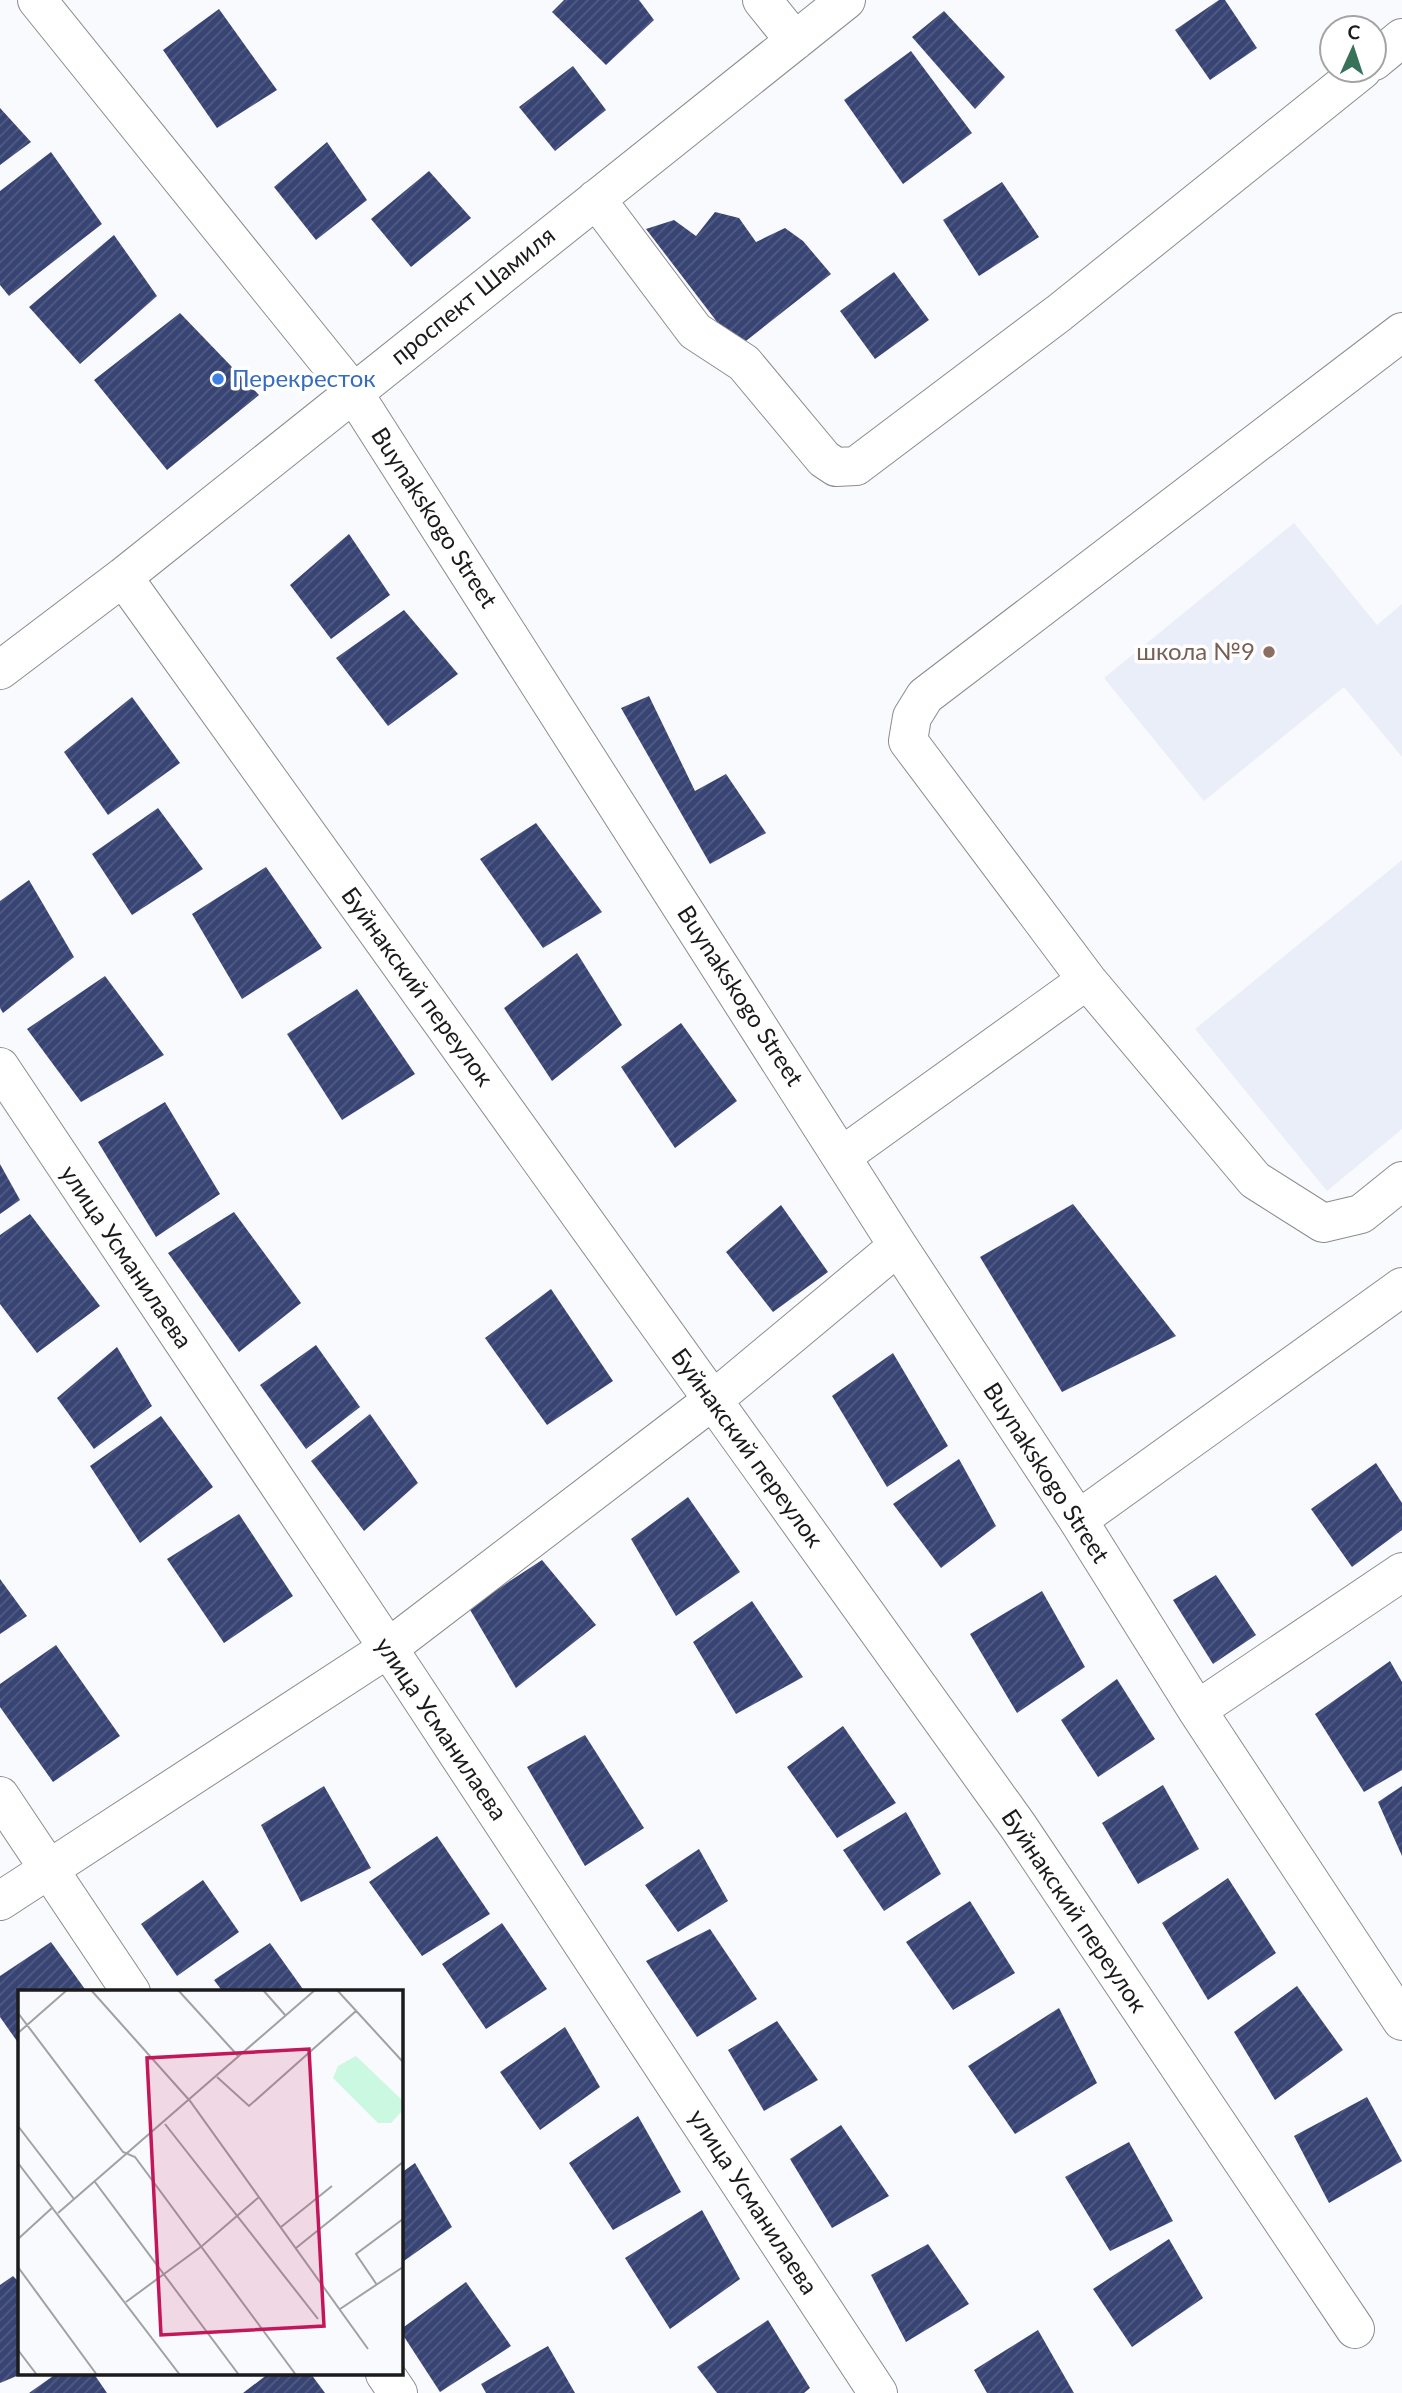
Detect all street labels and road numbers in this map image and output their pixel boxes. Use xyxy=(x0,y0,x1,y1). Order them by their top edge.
street label: проспект Шамиля xyxy=(384,220,560,370)
street label: Buynakskogo Street xyxy=(366,422,505,613)
street label: Буйнакский переулок xyxy=(336,881,500,1092)
street label: Buynakskogo Street xyxy=(672,900,811,1091)
street label: улица Усманилаева xyxy=(55,1159,199,1353)
street label: Буйнакский переулок xyxy=(666,1342,830,1553)
street label: Buynakskogo Street xyxy=(978,1377,1117,1568)
street label: улица Усманилаева xyxy=(370,1631,514,1825)
street label: Буйнакский переулок xyxy=(996,1803,1154,2018)
street label: улица Усманилаева xyxy=(684,2103,825,2299)

